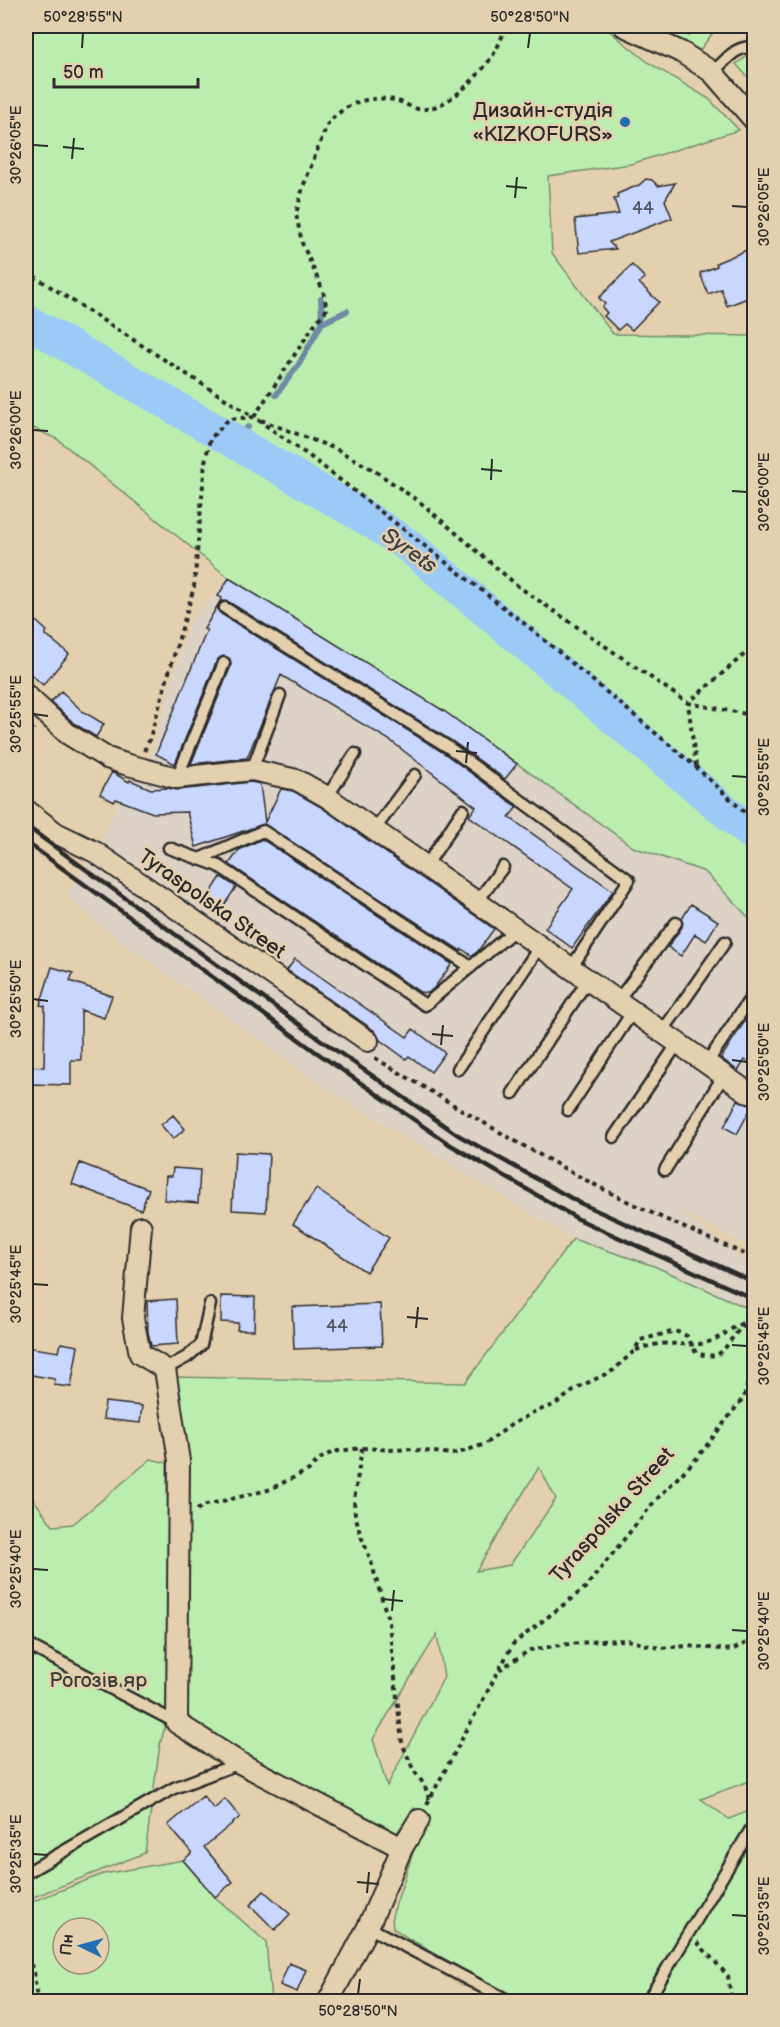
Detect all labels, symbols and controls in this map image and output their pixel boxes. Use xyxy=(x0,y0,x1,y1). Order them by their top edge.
text: 50°28'55"N xyxy=(43,8,123,27)
text: 50°28'50"N xyxy=(490,8,570,27)
scale bar xyxy=(54,51,198,89)
text: 50 m xyxy=(63,62,104,83)
place label: Дизайн-студія «KIZKOFURS» xyxy=(472,98,613,147)
text: 30°26'05"E xyxy=(7,105,26,185)
marker: Дизайн-студія «KIZKOFURS» xyxy=(618,115,632,129)
text: 30°26'05"E xyxy=(755,167,774,247)
house number: 44 xyxy=(632,198,654,219)
text: 30°26'00"E xyxy=(7,390,26,470)
text: 30°26'00"E xyxy=(755,452,774,532)
water label: Syrets xyxy=(376,522,442,580)
text: 30°25'55"E xyxy=(7,675,26,753)
text: 30°25'55"E xyxy=(755,738,774,816)
street label: Tyraspolska Street xyxy=(134,844,291,964)
text: 30°25'50"E xyxy=(7,960,26,1038)
text: 30°25'50"E xyxy=(755,1023,774,1101)
text: 30°25'45"E xyxy=(7,1244,26,1324)
text: 30°25'45"E xyxy=(755,1306,774,1386)
house number: 44 xyxy=(326,1316,348,1337)
street label: Tyraspolska Street xyxy=(545,1442,680,1588)
text: 30°25'40"E xyxy=(7,1529,26,1609)
text: 30°25'40"E xyxy=(755,1591,774,1671)
park label: Рогозів яр xyxy=(49,1668,147,1693)
text: 30°25'35"E xyxy=(7,1814,26,1894)
text: 30°25'35"E xyxy=(755,1876,774,1956)
north arrow xyxy=(51,1916,111,1976)
text: Пн xyxy=(57,1933,78,1956)
text: 50°28'50"N xyxy=(318,2002,398,2021)

